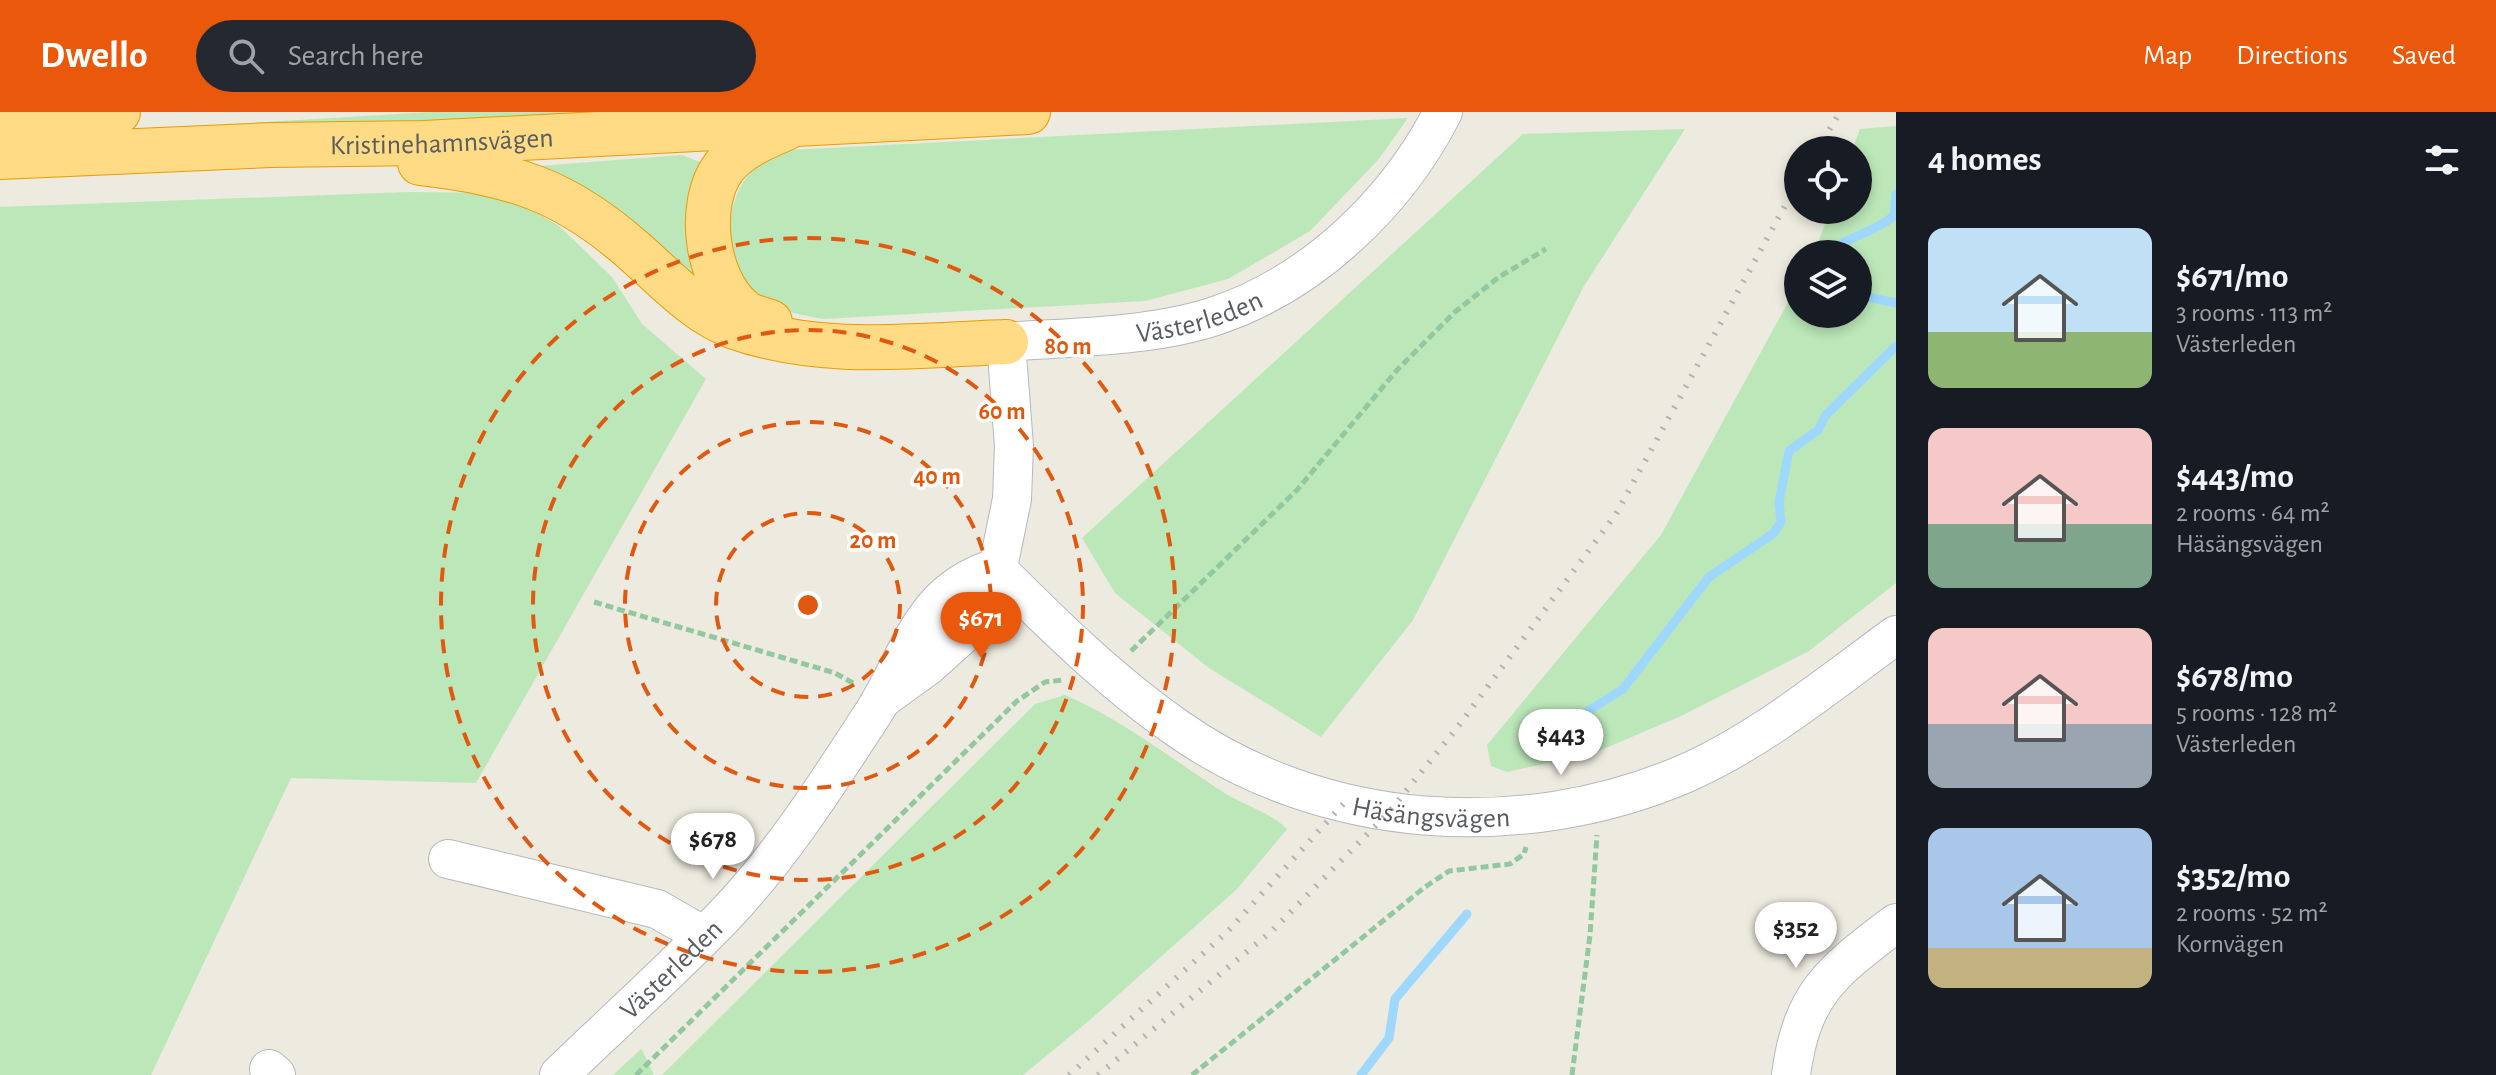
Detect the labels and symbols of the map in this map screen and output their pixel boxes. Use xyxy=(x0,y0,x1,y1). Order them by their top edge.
street label: Kristinehamnsvägen xyxy=(330,124,554,160)
street label: Västerleden xyxy=(1135,286,1267,348)
text: 80 m xyxy=(1044,335,1092,359)
text: 60 m xyxy=(978,400,1026,424)
text: 40 m xyxy=(913,465,961,489)
text: 20 m xyxy=(850,529,896,553)
centre of rings xyxy=(794,591,822,619)
pin: $671 xyxy=(934,592,1028,660)
pin: $443 xyxy=(1514,709,1608,777)
street label: Häsängsvägen xyxy=(1349,793,1511,833)
pin: $678 xyxy=(666,813,760,881)
pin: $352 xyxy=(1749,902,1843,970)
street label: Västerleden xyxy=(615,915,728,1025)

